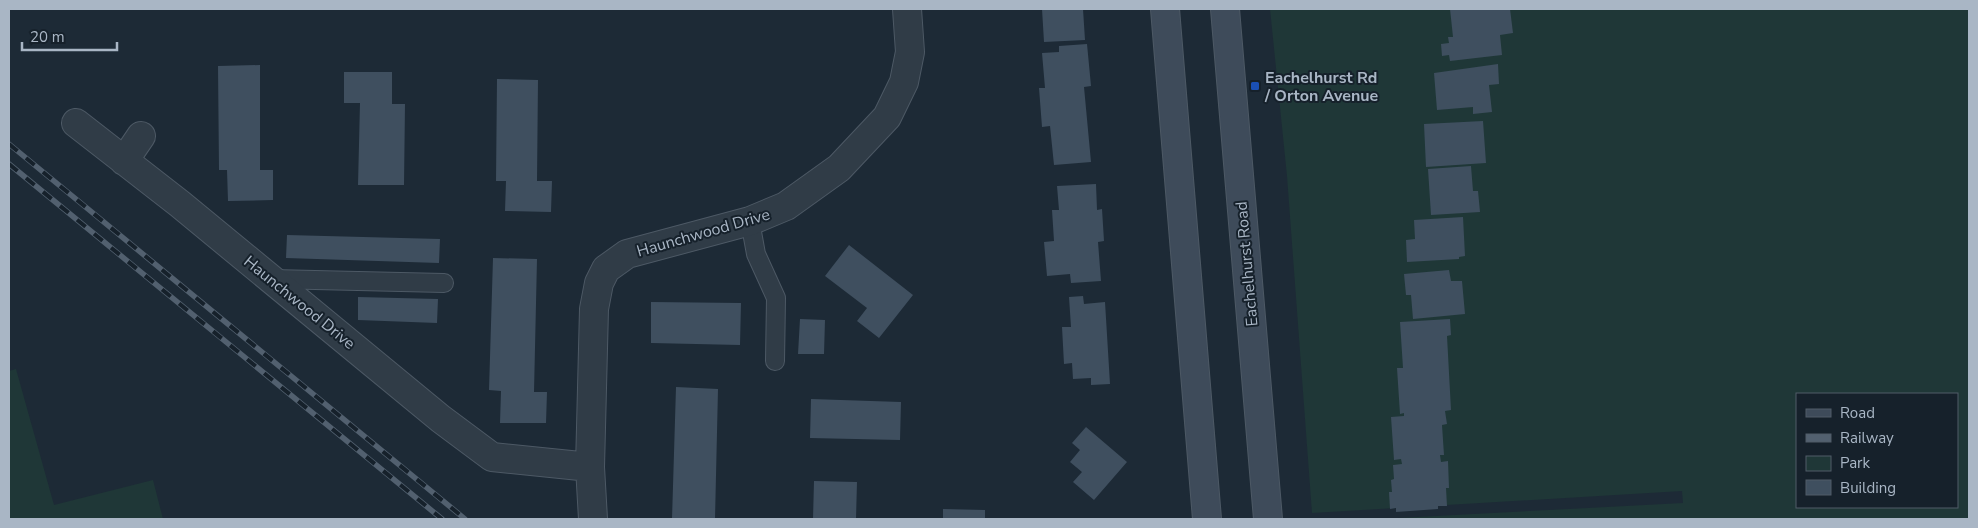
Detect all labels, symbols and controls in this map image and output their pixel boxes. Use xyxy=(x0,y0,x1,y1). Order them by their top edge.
scale bar xyxy=(22,20,118,52)
text: 20 m xyxy=(30,27,65,47)
place label: Eachelhurst Rd / Orton Avenue xyxy=(1264,67,1379,107)
marker: Eachelhurst Rd / Orton Avenue xyxy=(1249,80,1261,92)
street label: Eachelhurst Road xyxy=(1231,200,1263,327)
street label: Haunchwood Drive xyxy=(634,203,772,263)
street label: Haunchwood Drive xyxy=(239,251,360,355)
legend xyxy=(1796,393,1958,508)
text: Road xyxy=(1840,403,1875,423)
text: Railway xyxy=(1840,428,1894,448)
text: Park xyxy=(1840,453,1870,473)
text: Building xyxy=(1840,478,1896,498)

